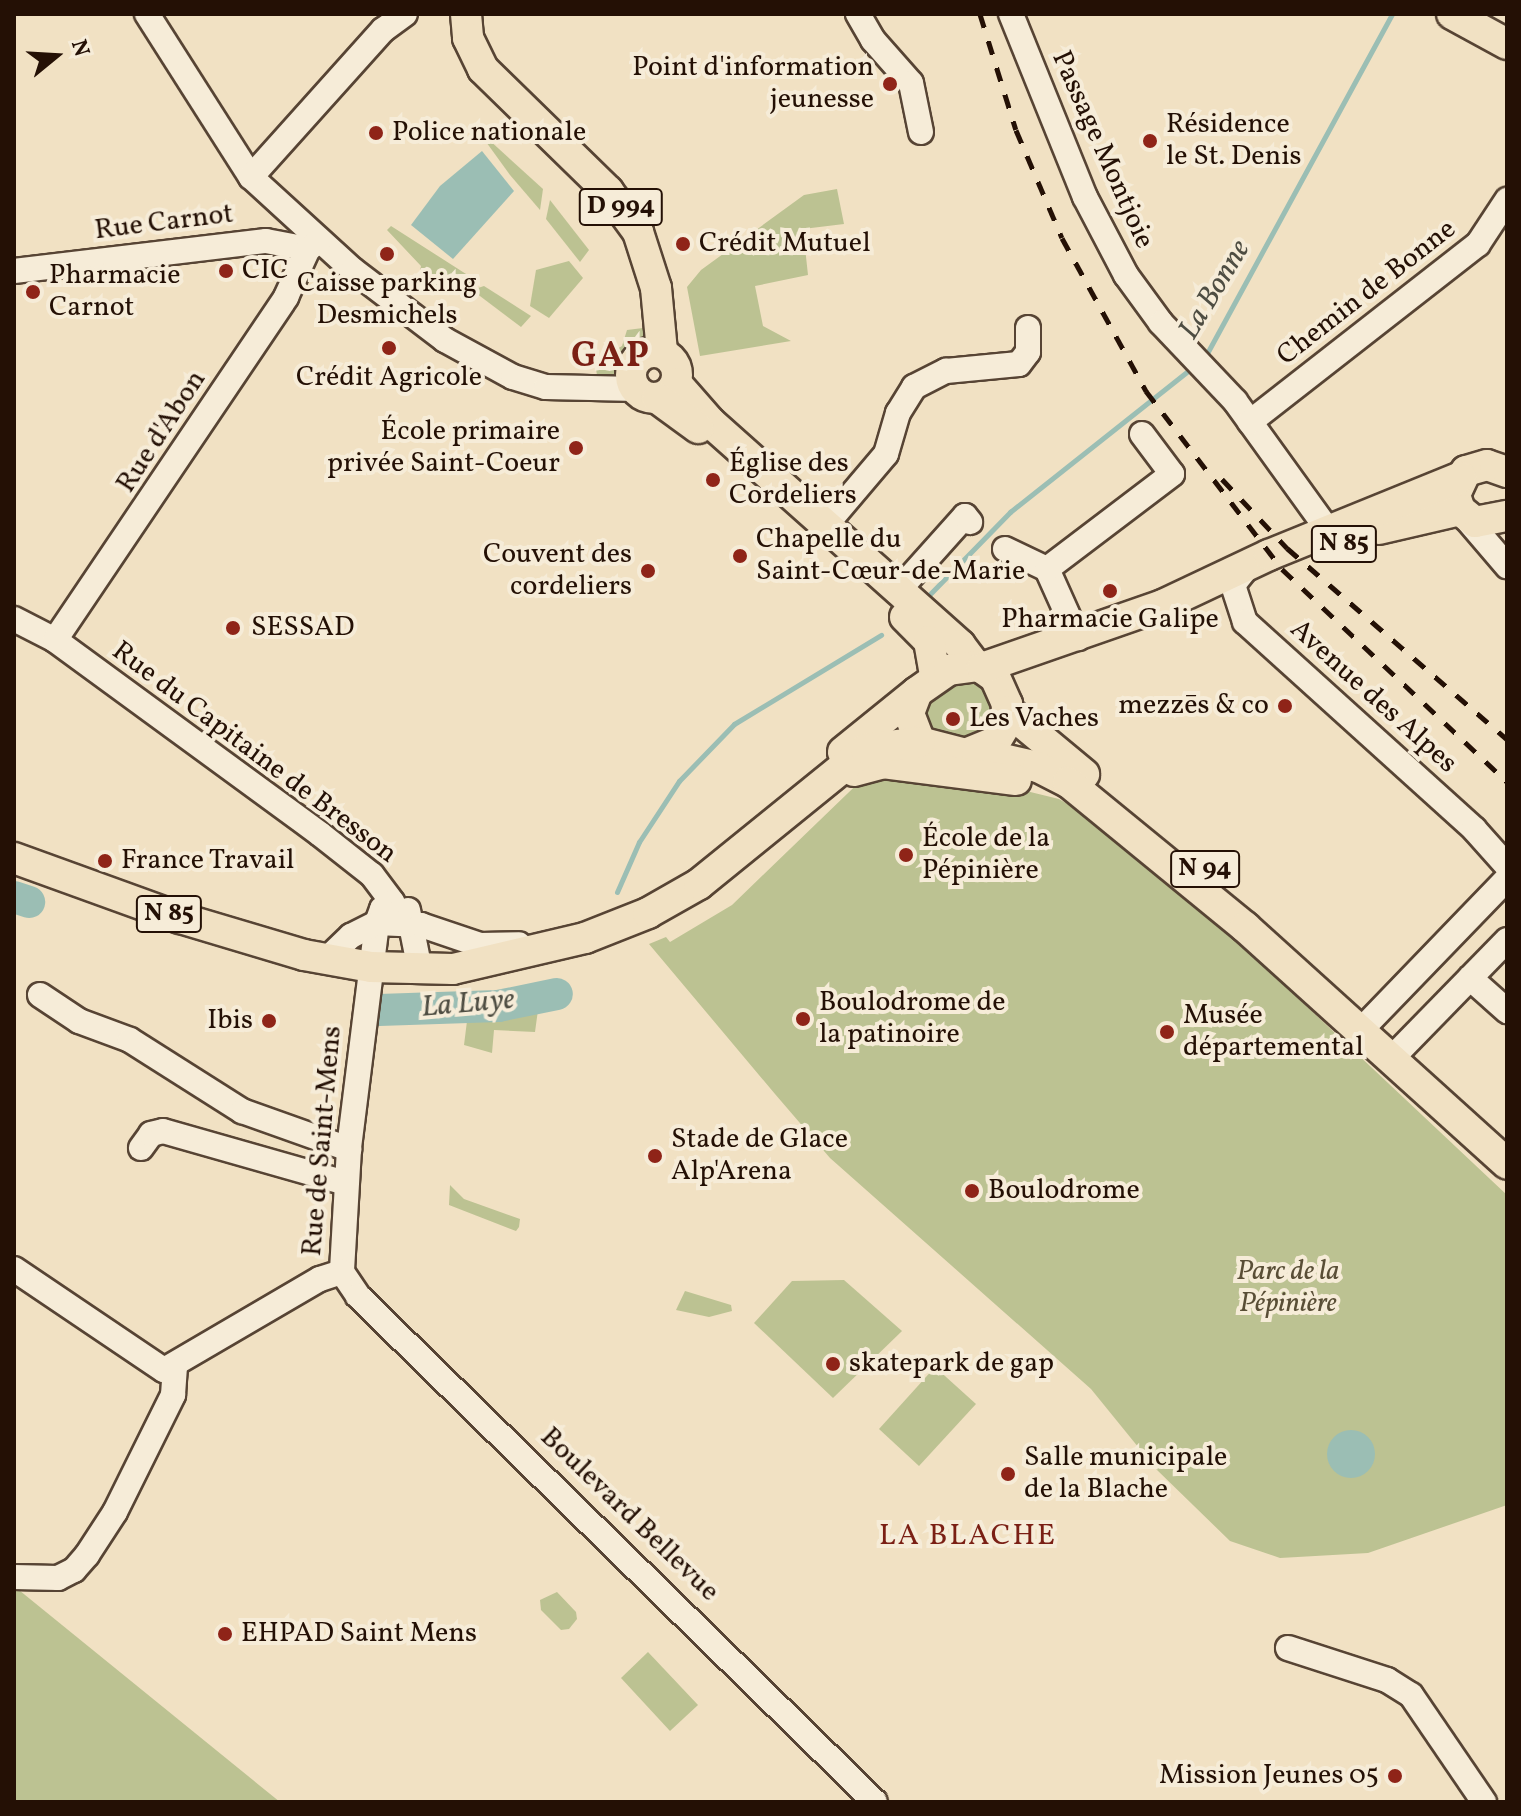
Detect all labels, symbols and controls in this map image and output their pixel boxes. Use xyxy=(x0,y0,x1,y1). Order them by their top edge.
north arrow xyxy=(16,16,96,96)
text: N xyxy=(62,36,97,61)
street label: Passage Montjoie xyxy=(1043,46,1161,254)
place label: Point d'information jeunesse xyxy=(632,51,874,117)
marker: Point d'information jeunesse xyxy=(881,75,899,93)
place label: Résidence le St. Denis xyxy=(1166,108,1302,174)
place label: Police nationale xyxy=(392,116,586,150)
marker: Police nationale xyxy=(367,124,385,142)
marker: Résidence le St. Denis xyxy=(1141,132,1159,150)
road number: D 994 xyxy=(577,185,665,229)
street label: Rue Carnot xyxy=(93,198,235,248)
street label: Chemin de Bonne xyxy=(1271,213,1463,373)
place label: Crédit Mutuel xyxy=(699,227,870,261)
water label: La Bonne xyxy=(1171,234,1259,346)
marker: Crédit Mutuel xyxy=(674,235,692,253)
marker: Caisse parking Desmichels xyxy=(378,245,396,263)
place label: CIC xyxy=(242,254,288,288)
place label: Pharmacie Carnot xyxy=(49,259,181,325)
marker: CIC xyxy=(217,262,235,280)
place label: Caisse parking Desmichels xyxy=(297,267,477,333)
marker: Pharmacie Carnot xyxy=(24,283,42,301)
district label: GAP xyxy=(571,336,651,380)
marker: Crédit Agricole xyxy=(380,339,398,357)
place label: Crédit Agricole xyxy=(296,361,482,395)
street label: Rue d'Abon xyxy=(110,365,214,499)
place label: École primaire privée Saint-Coeur xyxy=(327,415,560,481)
marker: École primaire privée Saint-Coeur xyxy=(567,439,585,457)
place label: Église des Cordeliers xyxy=(729,447,857,513)
marker: Église des Cordeliers xyxy=(704,471,722,489)
road number: N 85 xyxy=(1310,522,1378,566)
place label: Chapelle du Saint-Cœur-de-Marie xyxy=(756,523,1025,589)
place label: Couvent des cordeliers xyxy=(483,538,632,604)
marker: Chapelle du Saint-Cœur-de-Marie xyxy=(731,547,749,565)
marker: Couvent des cordeliers xyxy=(639,562,657,580)
marker: Pharmacie Galipe xyxy=(1101,582,1119,600)
place label: Pharmacie Galipe xyxy=(1001,603,1219,637)
place label: SESSAD xyxy=(251,611,354,645)
street label: Avenue des Alpes xyxy=(1283,613,1463,781)
marker: SESSAD xyxy=(222,617,244,639)
street label: Rue du Capitaine de Bresson xyxy=(105,635,403,871)
place label: mezzēs & co xyxy=(1118,689,1269,723)
marker: mezzēs & co xyxy=(1276,697,1294,715)
place label: Les Vaches xyxy=(969,702,1100,736)
marker: Les Vaches xyxy=(944,710,962,728)
place label: École de la Pépinière xyxy=(922,822,1050,888)
place label: France Travail xyxy=(121,844,295,878)
marker: École de la Pépinière xyxy=(897,846,915,864)
road number: N 94 xyxy=(1169,847,1241,891)
marker: France Travail xyxy=(96,852,114,870)
road number: N 85 xyxy=(135,892,203,936)
water label: La Luye xyxy=(420,982,516,1026)
place label: Boulodrome de la patinoire xyxy=(819,986,1006,1052)
place label: Musée départemental xyxy=(1183,999,1364,1065)
place label: Ibis xyxy=(207,1004,253,1038)
marker: Boulodrome de la patinoire xyxy=(794,1010,812,1028)
marker: Ibis xyxy=(260,1012,278,1030)
marker: Musée départemental xyxy=(1158,1023,1176,1041)
street label: Rue de Saint-Mens xyxy=(296,1025,350,1257)
place label: Stade de Glace Alp'Arena xyxy=(671,1123,848,1189)
marker: Stade de Glace Alp'Arena xyxy=(646,1147,664,1165)
place label: Boulodrome xyxy=(988,1174,1140,1208)
marker: Boulodrome xyxy=(963,1182,981,1200)
park label: Parc de la Pépinière xyxy=(1237,1255,1339,1321)
place label: skatepark de gap xyxy=(849,1347,1054,1381)
marker: skatepark de gap xyxy=(824,1355,842,1373)
street label: Boulevard Bellevue xyxy=(533,1421,725,1609)
place label: Salle municipale de la Blache xyxy=(1024,1441,1227,1507)
marker: Salle municipale de la Blache xyxy=(999,1465,1017,1483)
district label: LA BLACHE xyxy=(879,1518,1057,1554)
place label: EHPAD Saint Mens xyxy=(241,1617,477,1651)
marker: EHPAD Saint Mens xyxy=(216,1625,234,1643)
place label: Mission Jeunes 05 xyxy=(1159,1759,1379,1793)
marker: Mission Jeunes 05 xyxy=(1386,1767,1404,1785)

